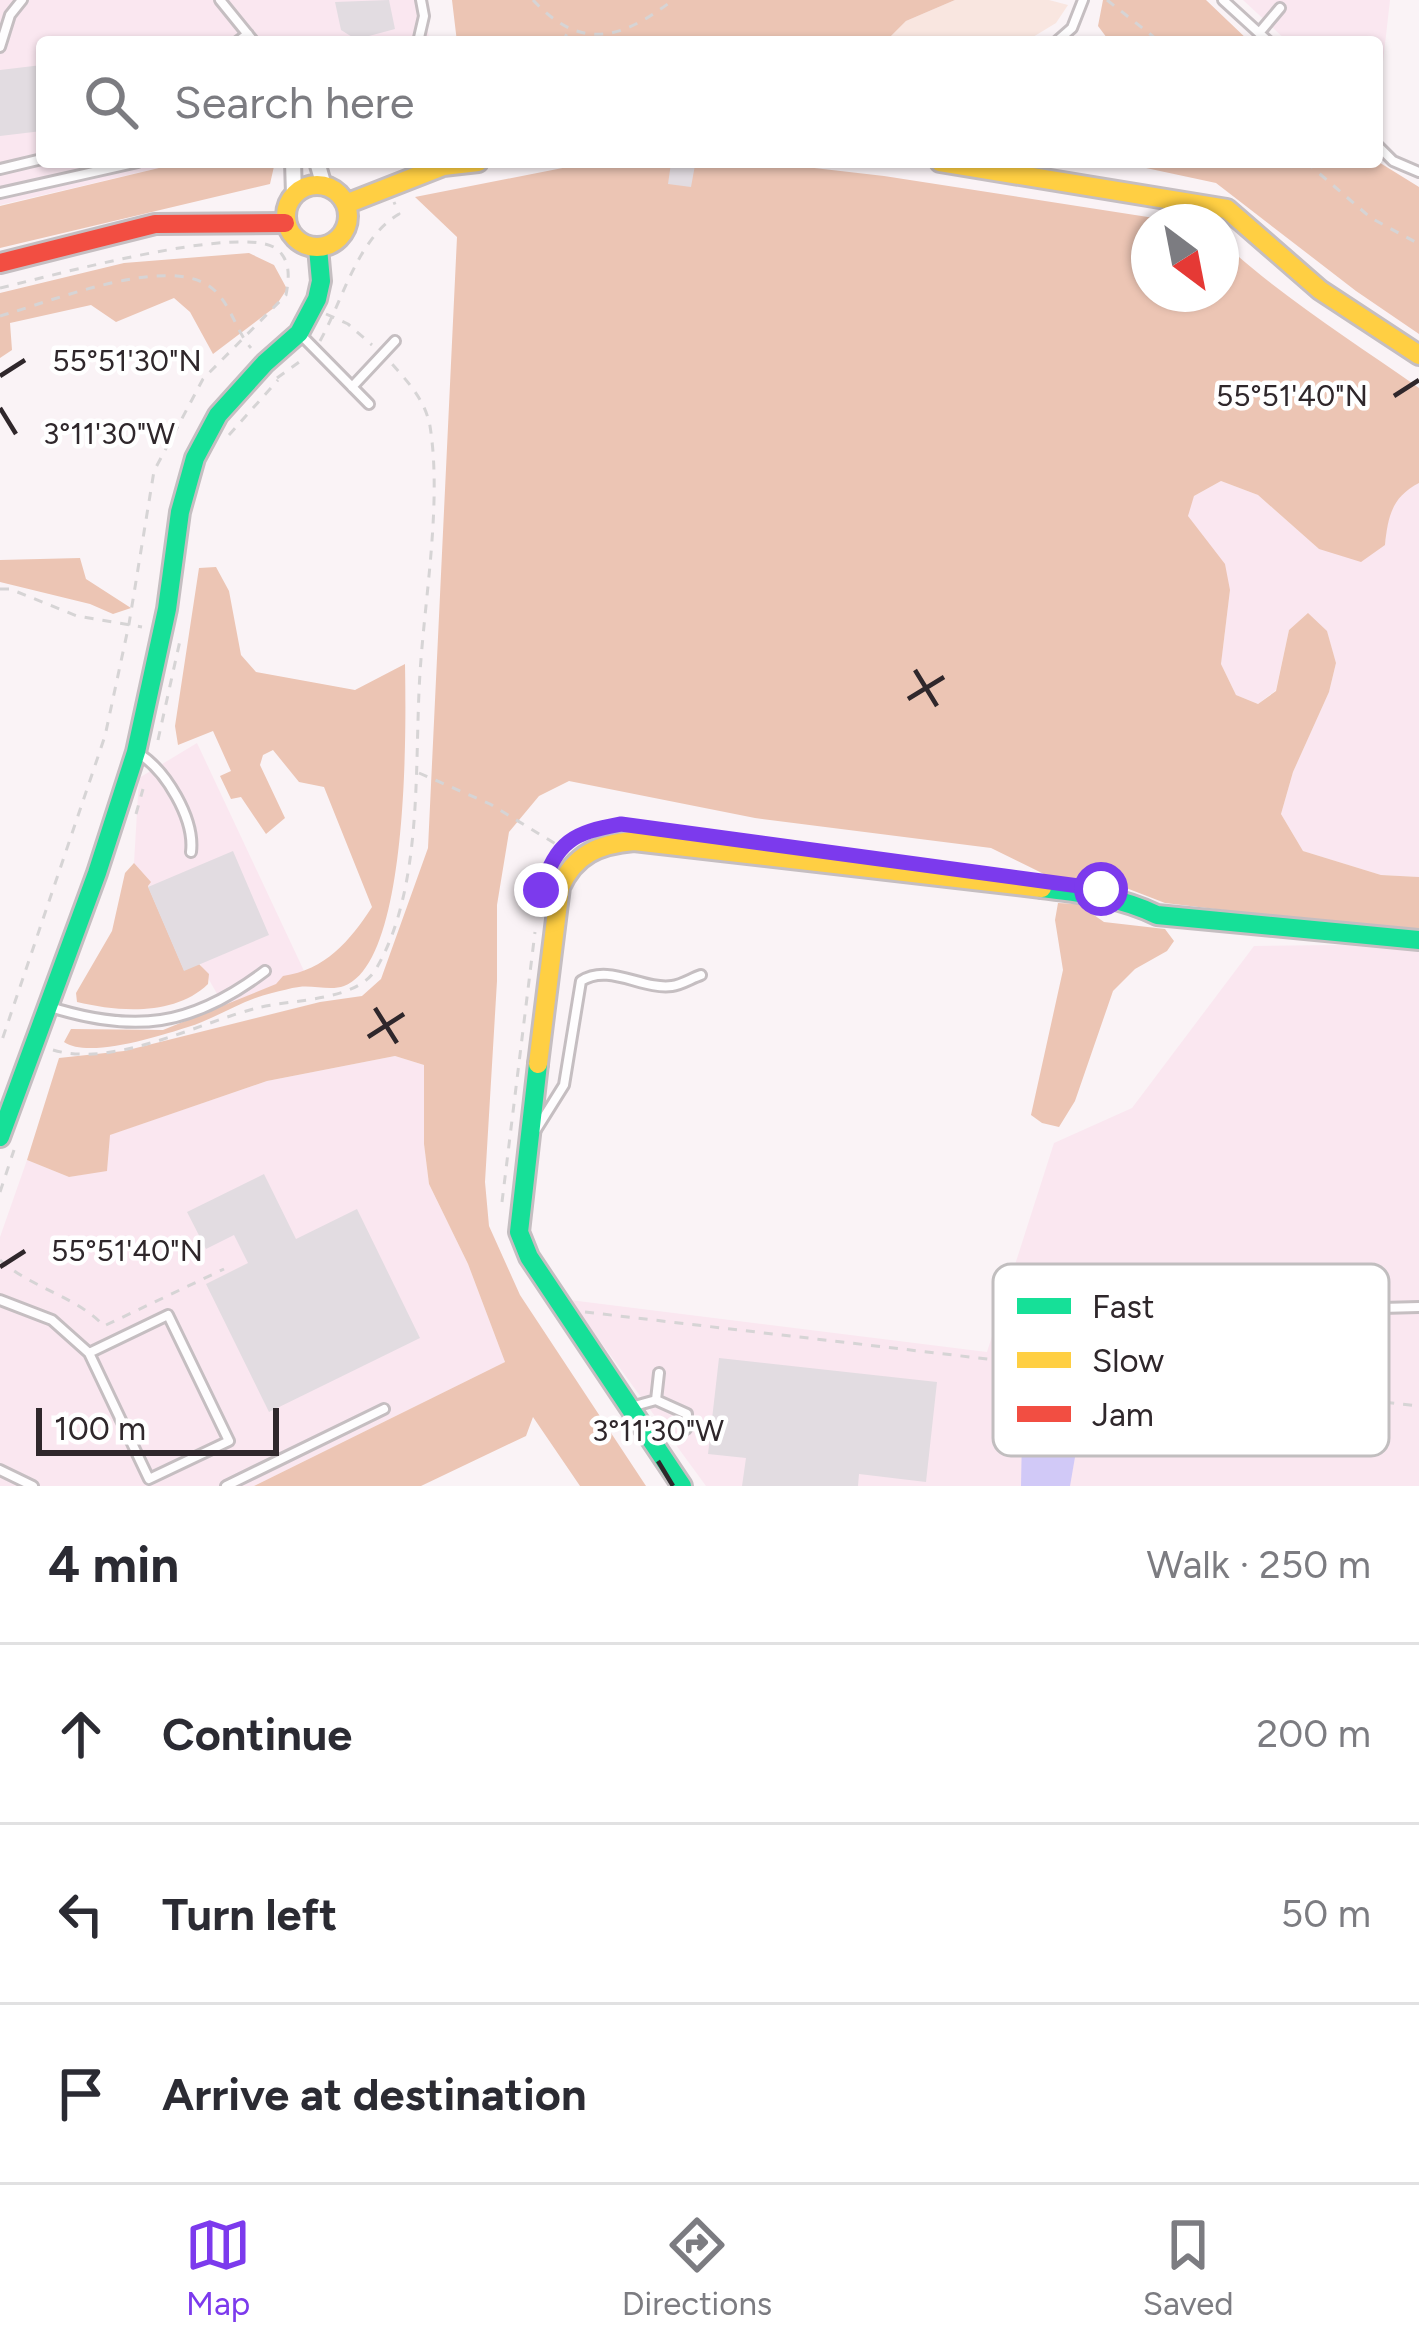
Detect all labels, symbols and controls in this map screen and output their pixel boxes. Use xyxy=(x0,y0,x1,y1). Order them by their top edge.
search box xyxy=(36,36,1383,168)
icon: search xyxy=(78,69,144,135)
text: Search here xyxy=(174,75,414,129)
north arrow xyxy=(1131,204,1239,312)
text: 55°51'30"N xyxy=(52,342,202,379)
text: 55°51'40"N xyxy=(1216,377,1368,414)
text: 3°11'30"W xyxy=(43,415,175,452)
route start xyxy=(1074,862,1128,916)
route end xyxy=(514,863,568,917)
text: 55°51'40"N xyxy=(51,1232,203,1269)
legend xyxy=(993,1264,1389,1456)
text: Fast xyxy=(1092,1287,1154,1326)
text: Slow xyxy=(1092,1341,1164,1380)
text: Jam xyxy=(1092,1395,1154,1434)
scale bar xyxy=(36,1402,279,1455)
text: 100 m xyxy=(54,1409,146,1448)
text: 3°11'30"W xyxy=(592,1412,724,1449)
text: 4 min xyxy=(48,1534,179,1595)
text: Walk · 250 m xyxy=(1147,1541,1371,1588)
icon: ahead xyxy=(48,1701,114,1767)
text: Continue xyxy=(162,1707,352,1761)
text: 200 m xyxy=(1256,1710,1371,1757)
icon: left xyxy=(48,1881,114,1947)
text: Turn left xyxy=(162,1887,337,1941)
text: 50 m xyxy=(1281,1890,1371,1937)
icon: arrive xyxy=(48,2061,114,2127)
text: Arrive at destination xyxy=(162,2067,586,2121)
tab: Map xyxy=(185,2212,251,2323)
tab: Directions xyxy=(622,2212,772,2323)
tab: Saved xyxy=(1143,2212,1234,2323)

